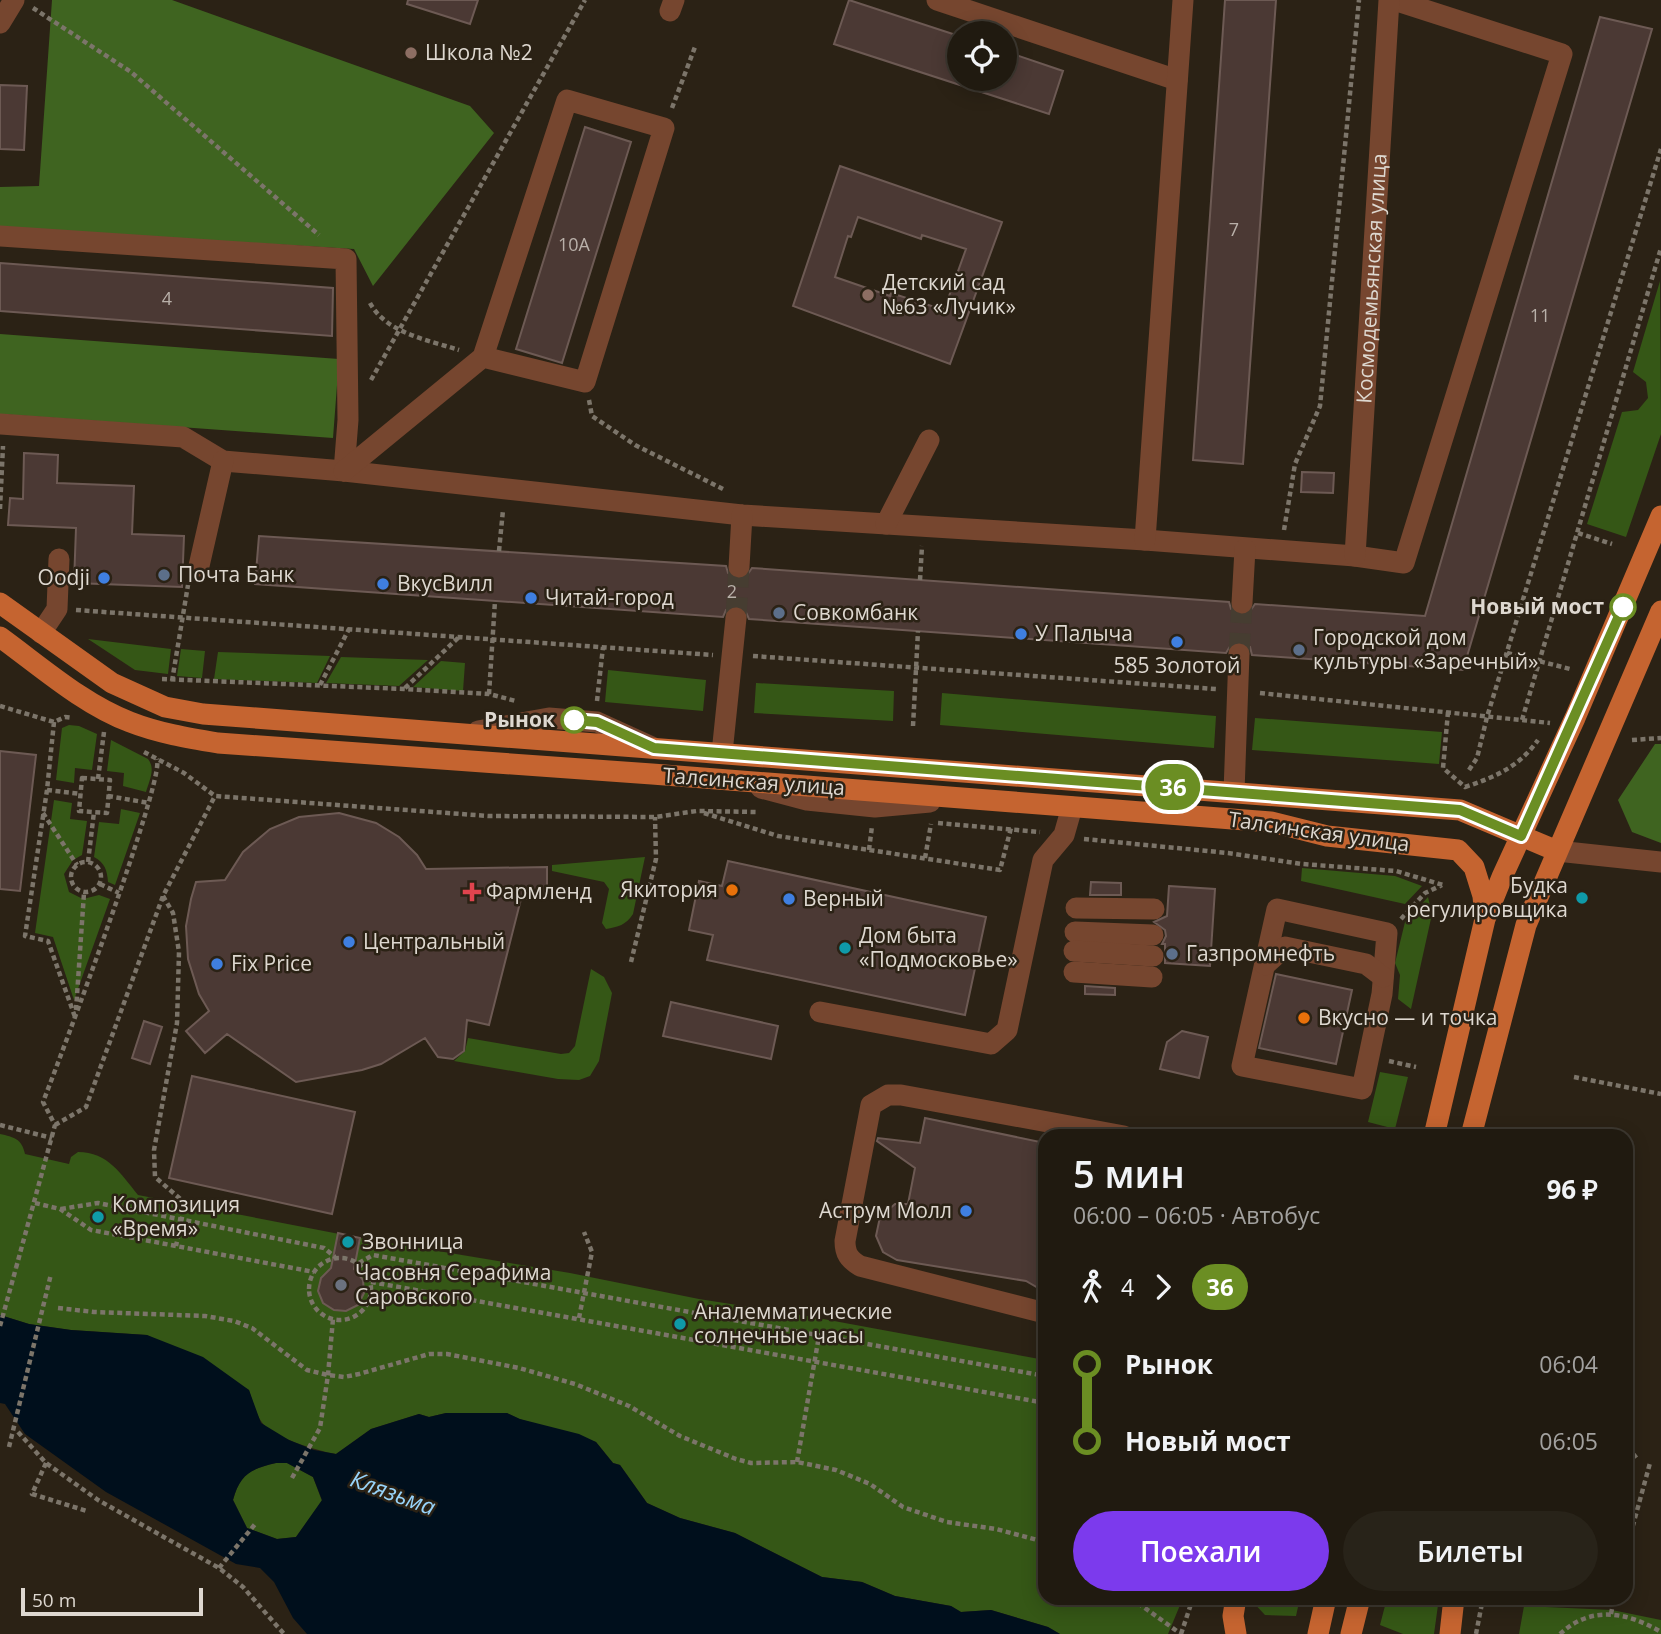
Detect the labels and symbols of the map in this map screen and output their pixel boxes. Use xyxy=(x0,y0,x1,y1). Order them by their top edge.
place label: Школа №2 xyxy=(425,38,533,66)
marker: Школа №2 xyxy=(403,45,419,61)
street label: Космодемьянская улица xyxy=(1349,153,1393,404)
house number: 7 xyxy=(1229,217,1239,241)
house number: 10А xyxy=(558,232,591,256)
place label: Детский сад №63 «Лучик» xyxy=(882,268,1016,320)
house number: 4 xyxy=(162,286,172,310)
marker: Детский сад №63 «Лучик» xyxy=(860,287,876,303)
house number: 11 xyxy=(1530,303,1550,327)
place label: Почта Банк xyxy=(178,560,294,588)
place label: Oodji xyxy=(38,563,90,591)
marker: Почта Банк xyxy=(156,567,172,583)
place label: ВкусВилл xyxy=(397,569,493,597)
marker: Oodji xyxy=(96,570,112,586)
marker: ВкусВилл xyxy=(375,576,391,592)
house number: 2 xyxy=(727,579,737,603)
place label: Читай-город xyxy=(545,583,674,611)
marker: Читай-город xyxy=(523,590,539,606)
place label: Новый мост xyxy=(1470,592,1604,620)
marker: Новый мост xyxy=(1610,594,1636,620)
place label: Совкомбанк xyxy=(793,598,918,626)
marker: Совкомбанк xyxy=(771,605,787,621)
place label: У Палыча xyxy=(1035,619,1133,647)
place label: Городской дом культуры «Заречный» xyxy=(1313,623,1539,675)
marker: У Палыча xyxy=(1013,626,1029,642)
marker: 585 Золотой xyxy=(1169,634,1185,650)
marker: Городской дом культуры «Заречный» xyxy=(1291,642,1307,658)
place label: 585 Золотой xyxy=(1114,651,1240,679)
place label: Рынок xyxy=(484,705,555,733)
marker: Рынок xyxy=(561,707,587,733)
street label: Талсинская улица xyxy=(662,761,846,801)
line badge: 36 xyxy=(1142,764,1204,810)
street label: Талсинская улица xyxy=(1227,804,1411,858)
place label: Будка регулировщика xyxy=(1406,871,1568,923)
place label: Якитория xyxy=(620,875,718,903)
place label: Фармленд xyxy=(486,877,592,905)
marker: Якитория xyxy=(724,882,740,898)
marker: Фармленд xyxy=(464,884,480,900)
place label: Верный xyxy=(803,884,884,912)
marker: Будка регулировщика xyxy=(1574,890,1590,906)
marker: Верный xyxy=(781,891,797,907)
place label: Дом быта «Подмосковье» xyxy=(859,921,1018,973)
place label: Центральный xyxy=(363,927,505,955)
marker: Центральный xyxy=(341,934,357,950)
place label: Газпромнефть xyxy=(1186,939,1335,967)
marker: Дом быта «Подмосковье» xyxy=(837,940,853,956)
marker: Газпромнефть xyxy=(1164,946,1180,962)
place label: Fix Price xyxy=(231,949,312,977)
marker: Fix Price xyxy=(209,956,225,972)
place label: Вкусно — и точка xyxy=(1318,1003,1497,1031)
marker: Вкусно — и точка xyxy=(1296,1010,1312,1026)
place label: Композиция «Время» xyxy=(112,1190,240,1242)
place label: Аструм Молл xyxy=(819,1196,952,1224)
marker: Аструм Молл xyxy=(958,1203,974,1219)
marker: Композиция «Время» xyxy=(90,1209,106,1225)
place label: Звонница xyxy=(362,1227,464,1255)
marker: Звонница xyxy=(340,1234,356,1250)
place label: Часовня Серафима Саровского xyxy=(355,1258,551,1310)
marker: Часовня Серафима Саровского xyxy=(333,1277,349,1293)
place label: Аналемматические солнечные часы xyxy=(694,1297,892,1349)
marker: Аналемматические солнечные часы xyxy=(672,1316,688,1332)
water label: Клязьма xyxy=(346,1462,440,1522)
scale bar xyxy=(21,1585,203,1617)

